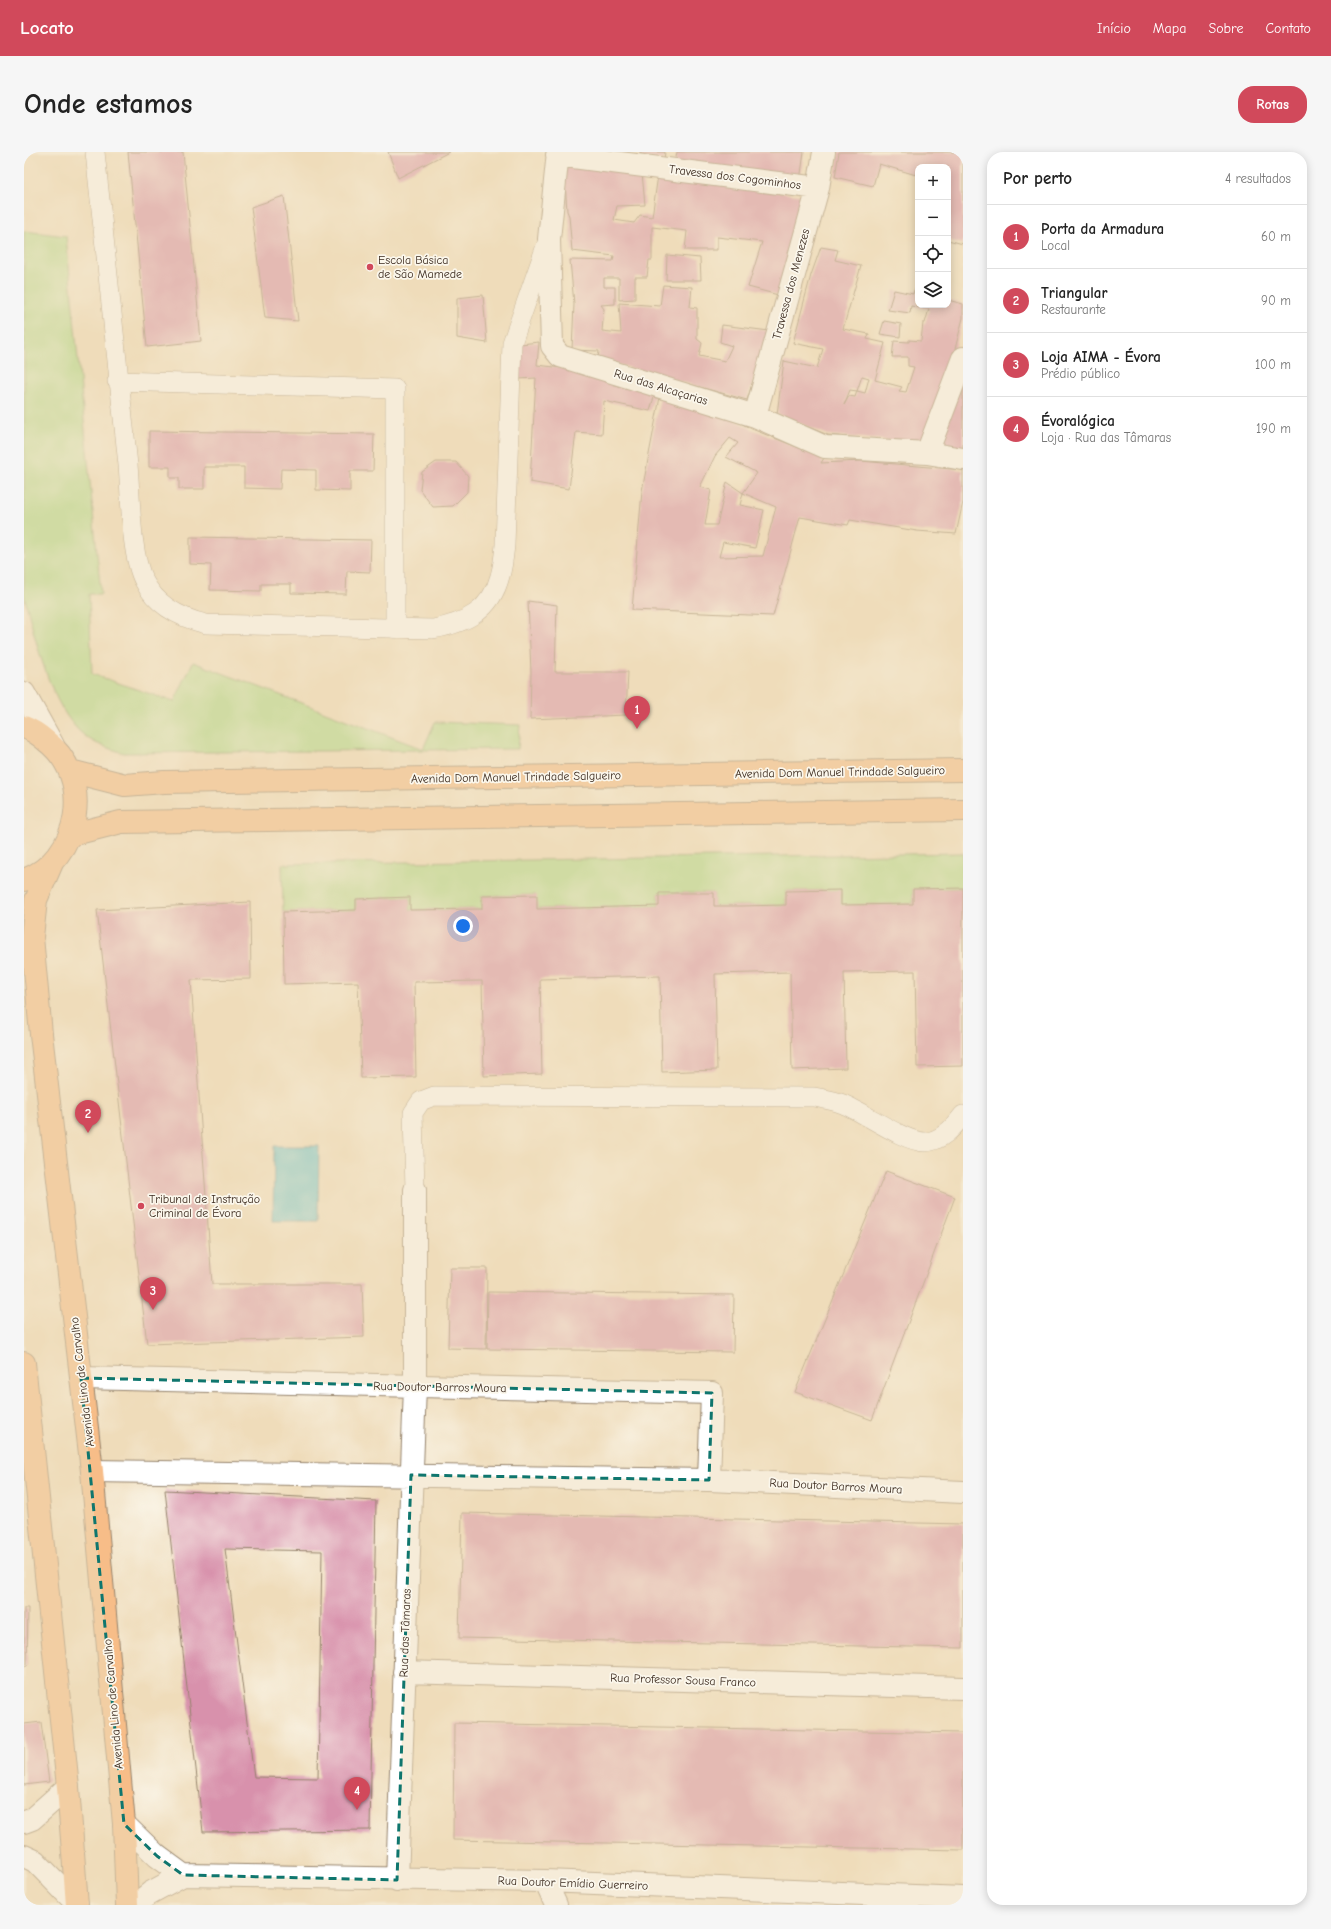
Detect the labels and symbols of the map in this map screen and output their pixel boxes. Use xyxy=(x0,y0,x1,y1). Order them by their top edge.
street label: Travessa dos Cogominhos xyxy=(668,162,802,192)
street label: Travessa dos Menezes xyxy=(769,227,813,341)
place label: Escola Básica de São Mamede xyxy=(378,253,462,281)
marker: Escola Básica de São Mamede xyxy=(365,262,375,272)
street label: Rua das Alcaçarias xyxy=(612,366,710,408)
pin: 1 xyxy=(624,696,650,729)
street label: Avenida Dom Manuel Trindade Salgueiro xyxy=(735,763,945,781)
street label: Avenida Dom Manuel Trindade Salgueiro xyxy=(411,768,621,786)
your location xyxy=(453,916,473,936)
pin: 2 xyxy=(75,1100,101,1133)
place label: Tribunal de Instrução Criminal de Évora xyxy=(149,1192,260,1220)
marker: Tribunal de Instrução Criminal de Évora xyxy=(136,1201,146,1211)
pin: 3 xyxy=(140,1277,166,1310)
street label: Avenida Lino de Carvalho xyxy=(67,1316,97,1448)
street label: Rua Doutor Barros Moura xyxy=(373,1379,507,1395)
street label: Rua Doutor Barros Moura xyxy=(769,1476,903,1496)
street label: Rua das Tâmaras xyxy=(396,1588,414,1678)
street label: Avenida Lino de Carvalho xyxy=(100,1638,126,1770)
street label: Rua Professor Sousa Franco xyxy=(610,1670,756,1690)
pin: 4 xyxy=(344,1777,370,1810)
street label: Rua Doutor Emídio Guerreiro xyxy=(497,1873,649,1893)

